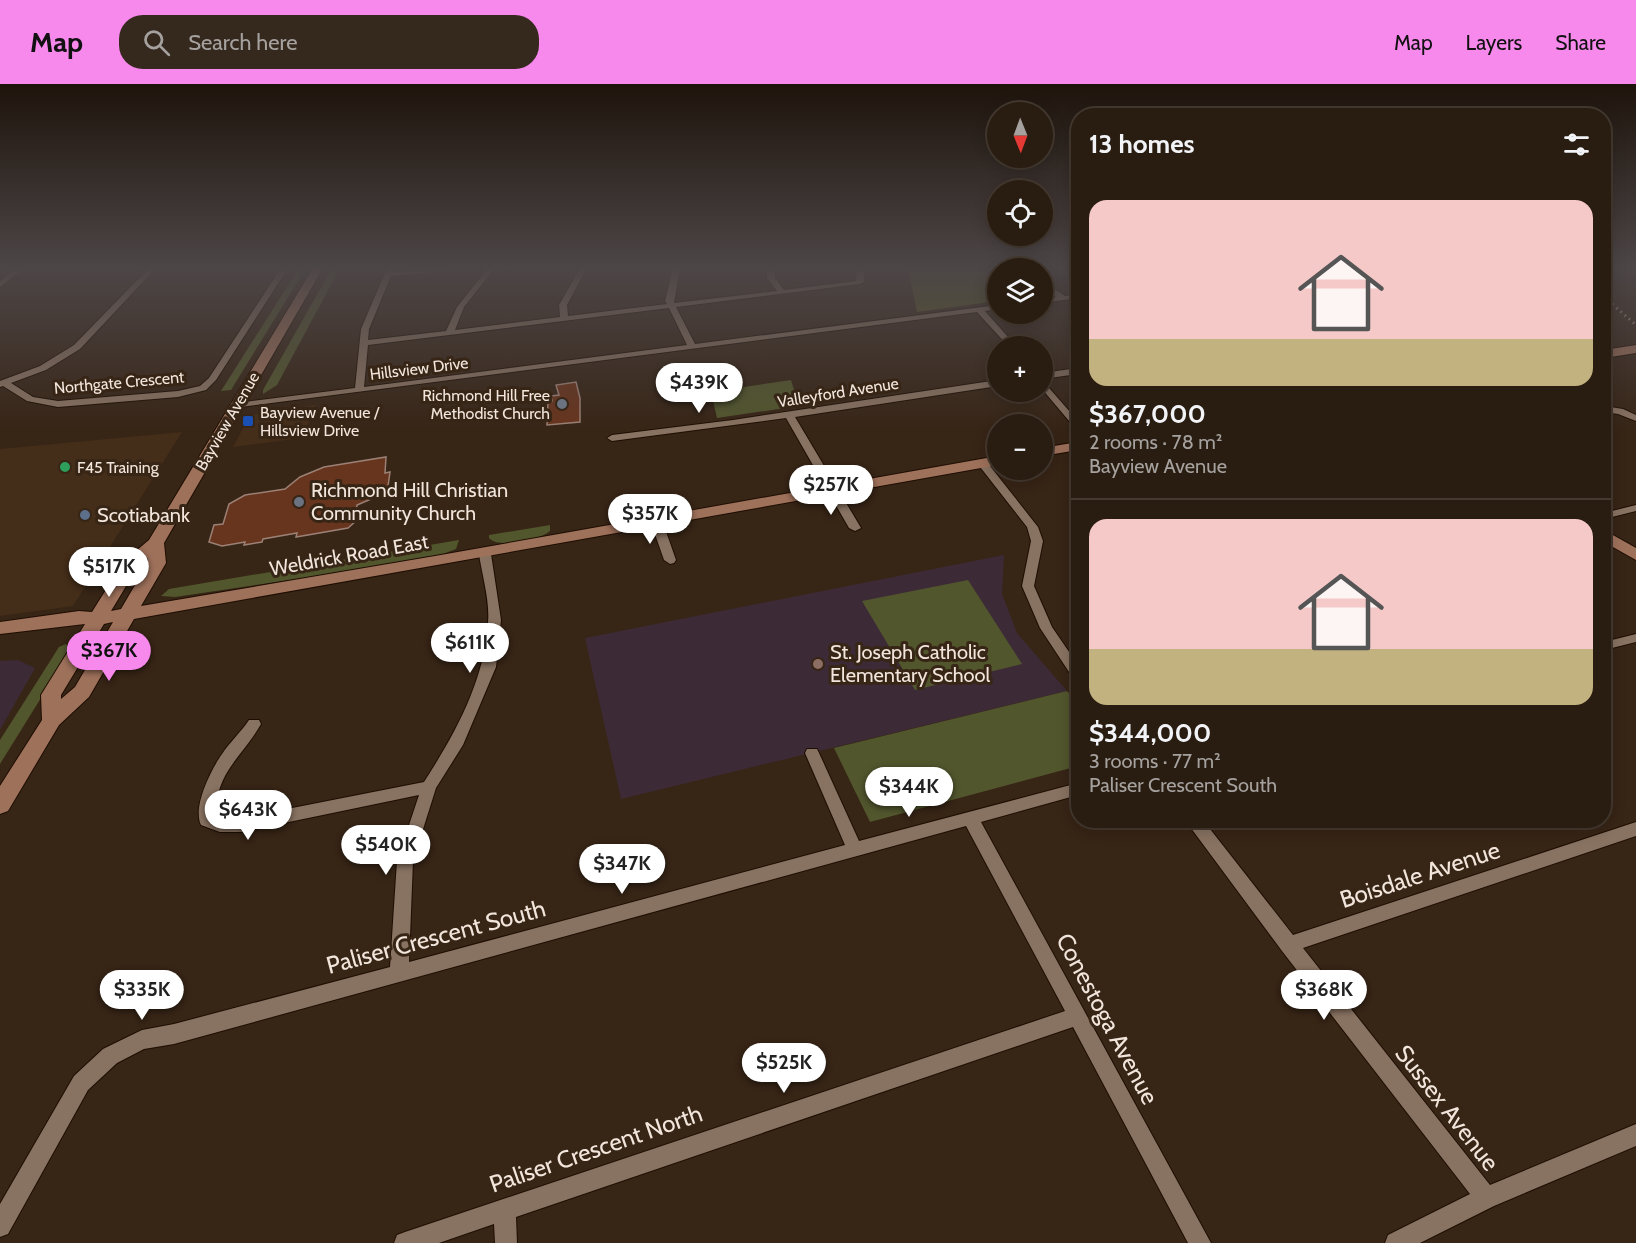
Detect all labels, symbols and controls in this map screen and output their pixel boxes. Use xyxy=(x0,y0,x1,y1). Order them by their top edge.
search box xyxy=(119,15,539,69)
text: Map xyxy=(30,25,83,59)
icon: search xyxy=(140,26,173,59)
text: Search here xyxy=(188,29,297,56)
text: Map xyxy=(1394,30,1433,55)
text: Layers xyxy=(1466,30,1522,55)
text: Share xyxy=(1555,30,1606,55)
north arrow xyxy=(987,102,1053,168)
map controls xyxy=(987,102,1053,480)
text: 13 homes xyxy=(1089,128,1195,160)
icon: filters xyxy=(1560,128,1593,161)
button: locate xyxy=(987,180,1053,246)
icon: home xyxy=(1287,239,1395,347)
button: layers xyxy=(987,258,1053,324)
button: + xyxy=(987,336,1053,402)
street label: Hillsview Drive xyxy=(369,353,469,384)
pin: $439K xyxy=(657,363,741,414)
street label: Northgate Crescent xyxy=(53,367,185,398)
street label: Bayview Avenue xyxy=(192,369,263,474)
text: $439K xyxy=(670,370,728,394)
street label: Valleyford Avenue xyxy=(776,374,900,411)
place label: Richmond Hill Free Methodist Church xyxy=(422,386,550,423)
marker: Richmond Hill Free Methodist Church xyxy=(555,397,569,411)
text: $367,000 xyxy=(1089,398,1206,430)
place label: Bayview Avenue / Hillsview Drive xyxy=(260,403,380,440)
marker: Bayview Avenue / Hillsview Drive xyxy=(241,414,255,428)
button: − xyxy=(987,414,1053,480)
text: 2 rooms · 78 m² xyxy=(1089,430,1222,454)
text: Bayview Avenue xyxy=(1089,454,1227,478)
place label: F45 Training xyxy=(77,458,160,477)
marker: F45 Training xyxy=(58,460,72,474)
pin: $257K xyxy=(789,465,873,516)
text: $257K xyxy=(803,472,859,496)
place label: Richmond Hill Christian Community Church xyxy=(311,478,508,525)
pin: $357K xyxy=(608,494,692,545)
marker: Richmond Hill Christian Community Church xyxy=(292,495,306,509)
text: $357K xyxy=(622,501,678,525)
place label: Scotiabank xyxy=(97,503,190,527)
marker: Scotiabank xyxy=(78,508,92,522)
street label: Weldrick Road East xyxy=(268,529,431,581)
pin: $517K xyxy=(67,547,151,598)
text: $517K xyxy=(83,554,135,578)
icon: home xyxy=(1287,558,1395,666)
pin: $611K xyxy=(428,623,512,674)
text: $611K xyxy=(445,630,495,654)
pin: $367K xyxy=(67,631,151,682)
text: $367K xyxy=(81,638,137,662)
place label: St. Joseph Catholic Elementary School xyxy=(830,640,991,687)
marker: St. Joseph Catholic Elementary School xyxy=(811,657,825,671)
text: $344,000 xyxy=(1089,717,1211,749)
text: 3 rooms · 77 m² xyxy=(1089,749,1221,773)
pin: $344K xyxy=(867,767,951,818)
text: Paliser Crescent South xyxy=(1089,773,1277,797)
text: $344K xyxy=(879,774,939,798)
pin: $643K xyxy=(206,790,290,841)
text: $643K xyxy=(219,797,277,821)
pin: $540K xyxy=(344,825,428,876)
text: $540K xyxy=(355,832,417,856)
street label: Boisdale Avenue xyxy=(1336,835,1504,914)
pin: $347K xyxy=(580,844,664,895)
text: $347K xyxy=(593,851,651,875)
street label: Paliser Crescent South xyxy=(323,893,549,980)
street label: Conestoga Avenue xyxy=(1050,928,1165,1109)
pin: $335K xyxy=(100,970,184,1021)
pin: $368K xyxy=(1282,970,1366,1021)
text: $335K xyxy=(114,977,170,1001)
text: $368K xyxy=(1295,977,1353,1001)
street label: Sussex Avenue xyxy=(1389,1039,1505,1176)
pin: $525K xyxy=(742,1043,826,1094)
text: $525K xyxy=(756,1050,812,1074)
street label: Paliser Crescent North xyxy=(486,1098,706,1199)

